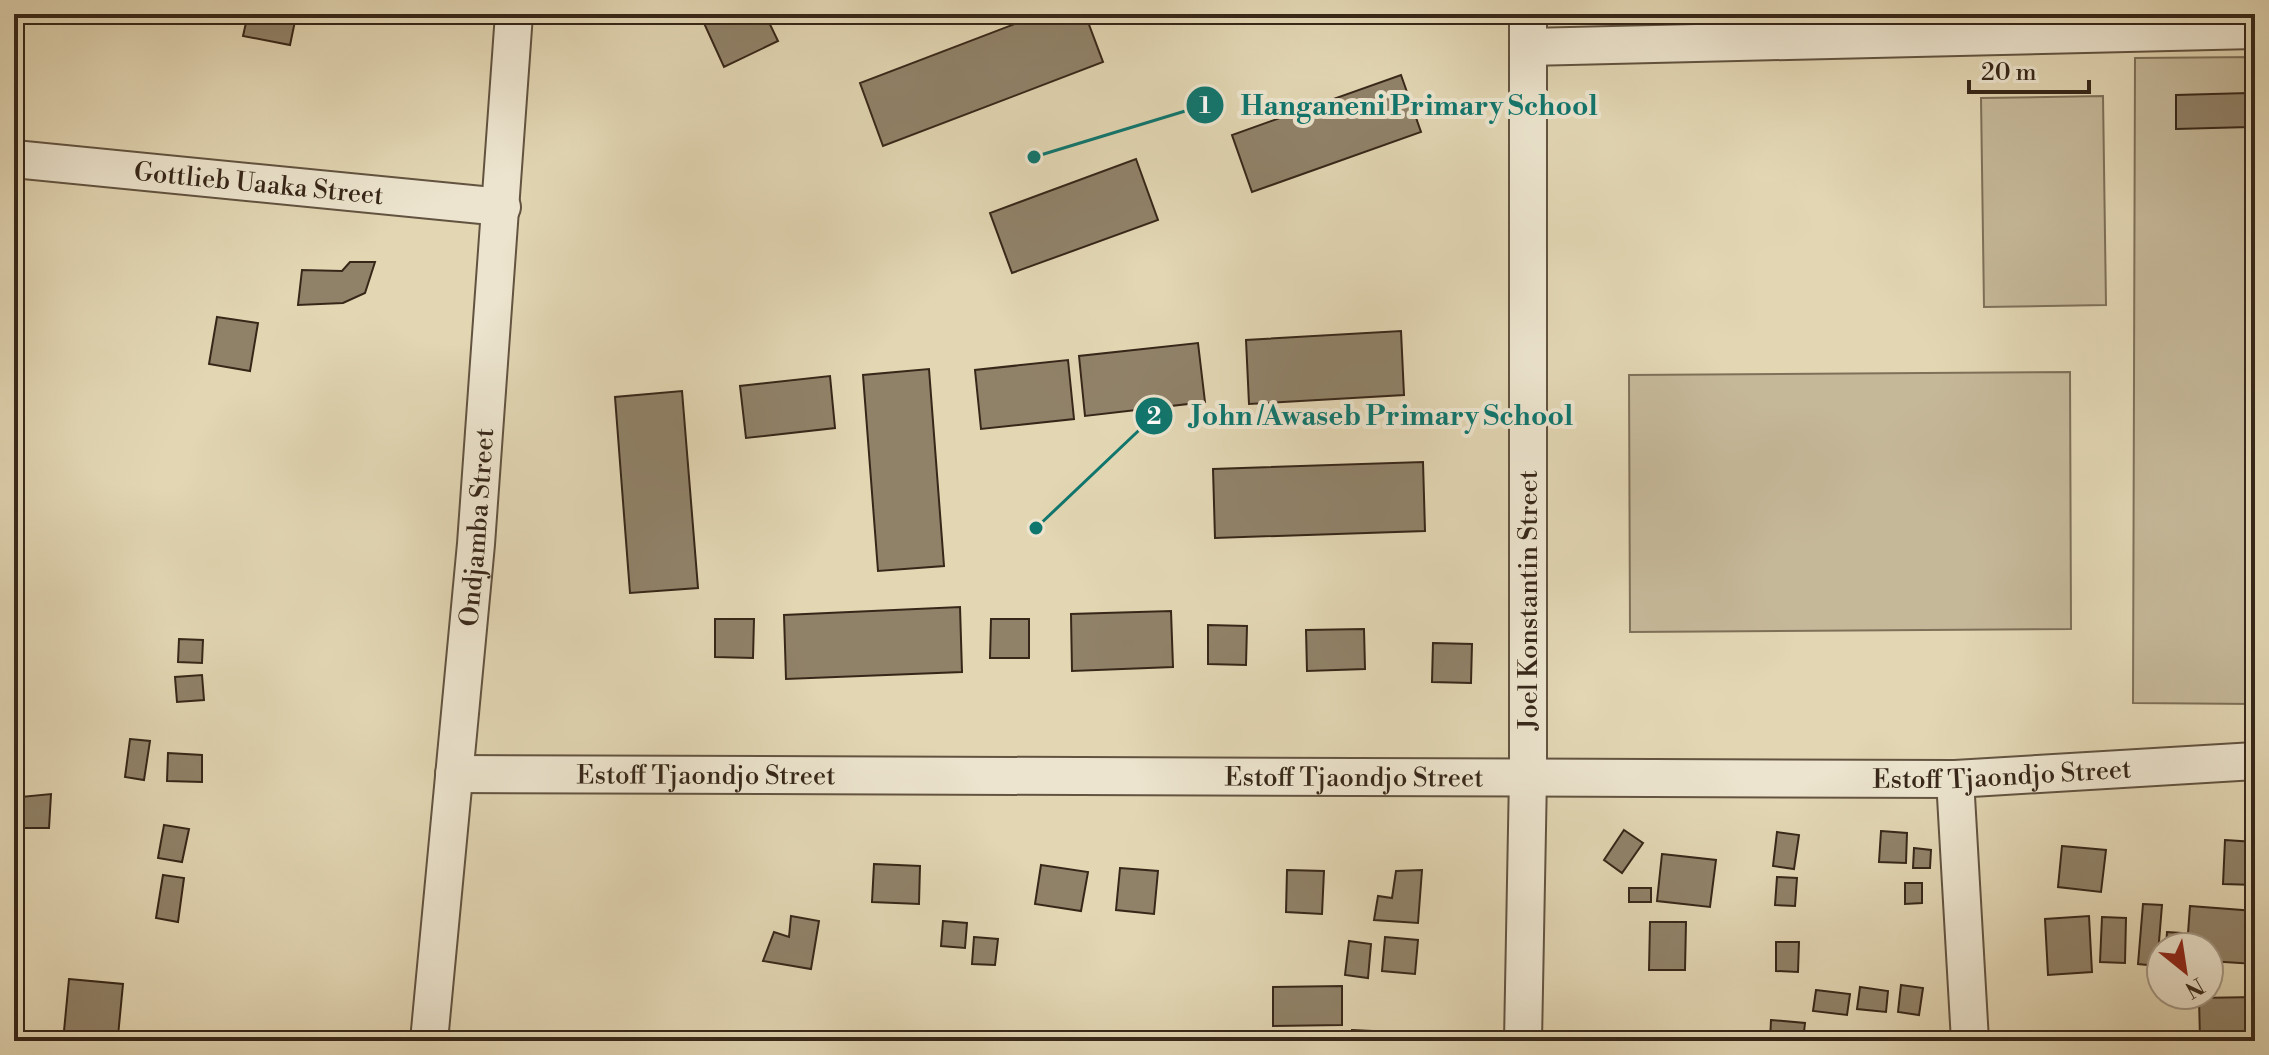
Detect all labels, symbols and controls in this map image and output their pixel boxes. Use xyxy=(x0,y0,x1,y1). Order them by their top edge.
scale bar xyxy=(1969,44,2089,94)
text: 20 m xyxy=(1981,58,2037,88)
callout: Hanganeni Primary School xyxy=(1185,79,1614,131)
text: Hanganeni Primary School xyxy=(1240,89,1598,124)
text: 1 xyxy=(1199,91,1211,121)
street label: Gottlieb Uaaka Street xyxy=(132,156,385,212)
callout: John /Awaseb Primary School xyxy=(1134,390,1589,442)
text: John /Awaseb Primary School xyxy=(1187,399,1573,434)
text: 2 xyxy=(1147,402,1162,432)
street label: Ondjamba Street xyxy=(453,427,501,628)
street label: Joel Konstantin Street xyxy=(1513,470,1545,731)
street label: Estoff Tjaondjo Street xyxy=(1873,753,2132,796)
street label: Estoff Tjaondjo Street xyxy=(577,759,835,792)
street label: Estoff Tjaondjo Street xyxy=(1225,762,1483,794)
north arrow xyxy=(2145,931,2225,1011)
text: N xyxy=(2179,971,2209,1003)

